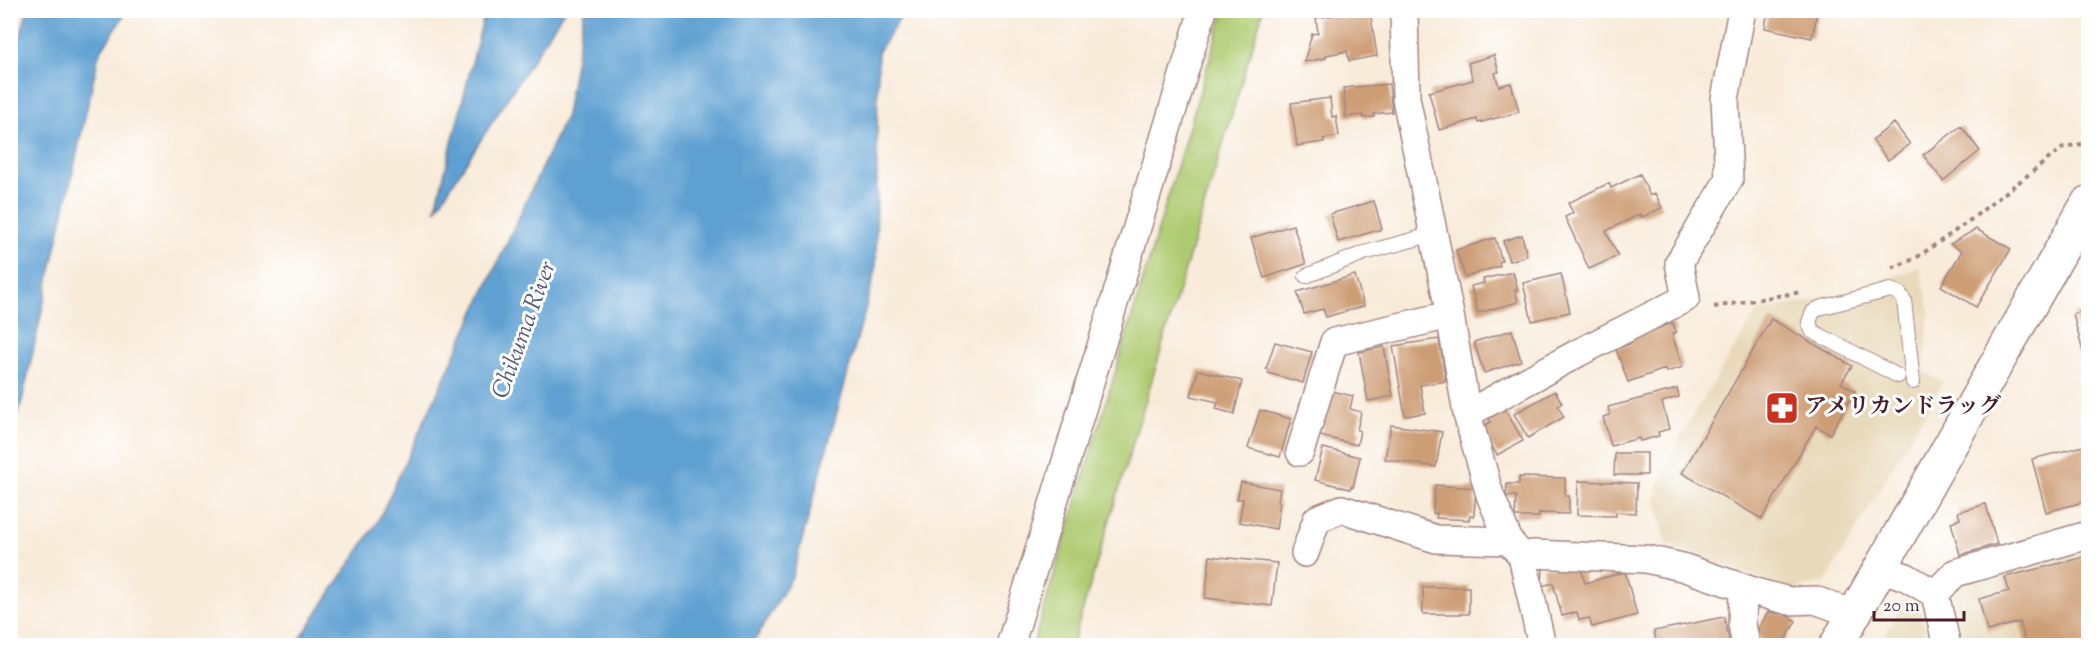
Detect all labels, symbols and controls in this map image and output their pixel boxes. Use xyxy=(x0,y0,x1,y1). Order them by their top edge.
water label: Chikuma River xyxy=(484,256,566,403)
pharmacy icon: アメリカンドラッグ xyxy=(1764,390,1800,426)
place label: アメリカンドラッグ xyxy=(1805,392,2001,424)
scale bar xyxy=(1874,584,1964,622)
text: 20 m xyxy=(1883,594,1920,620)

